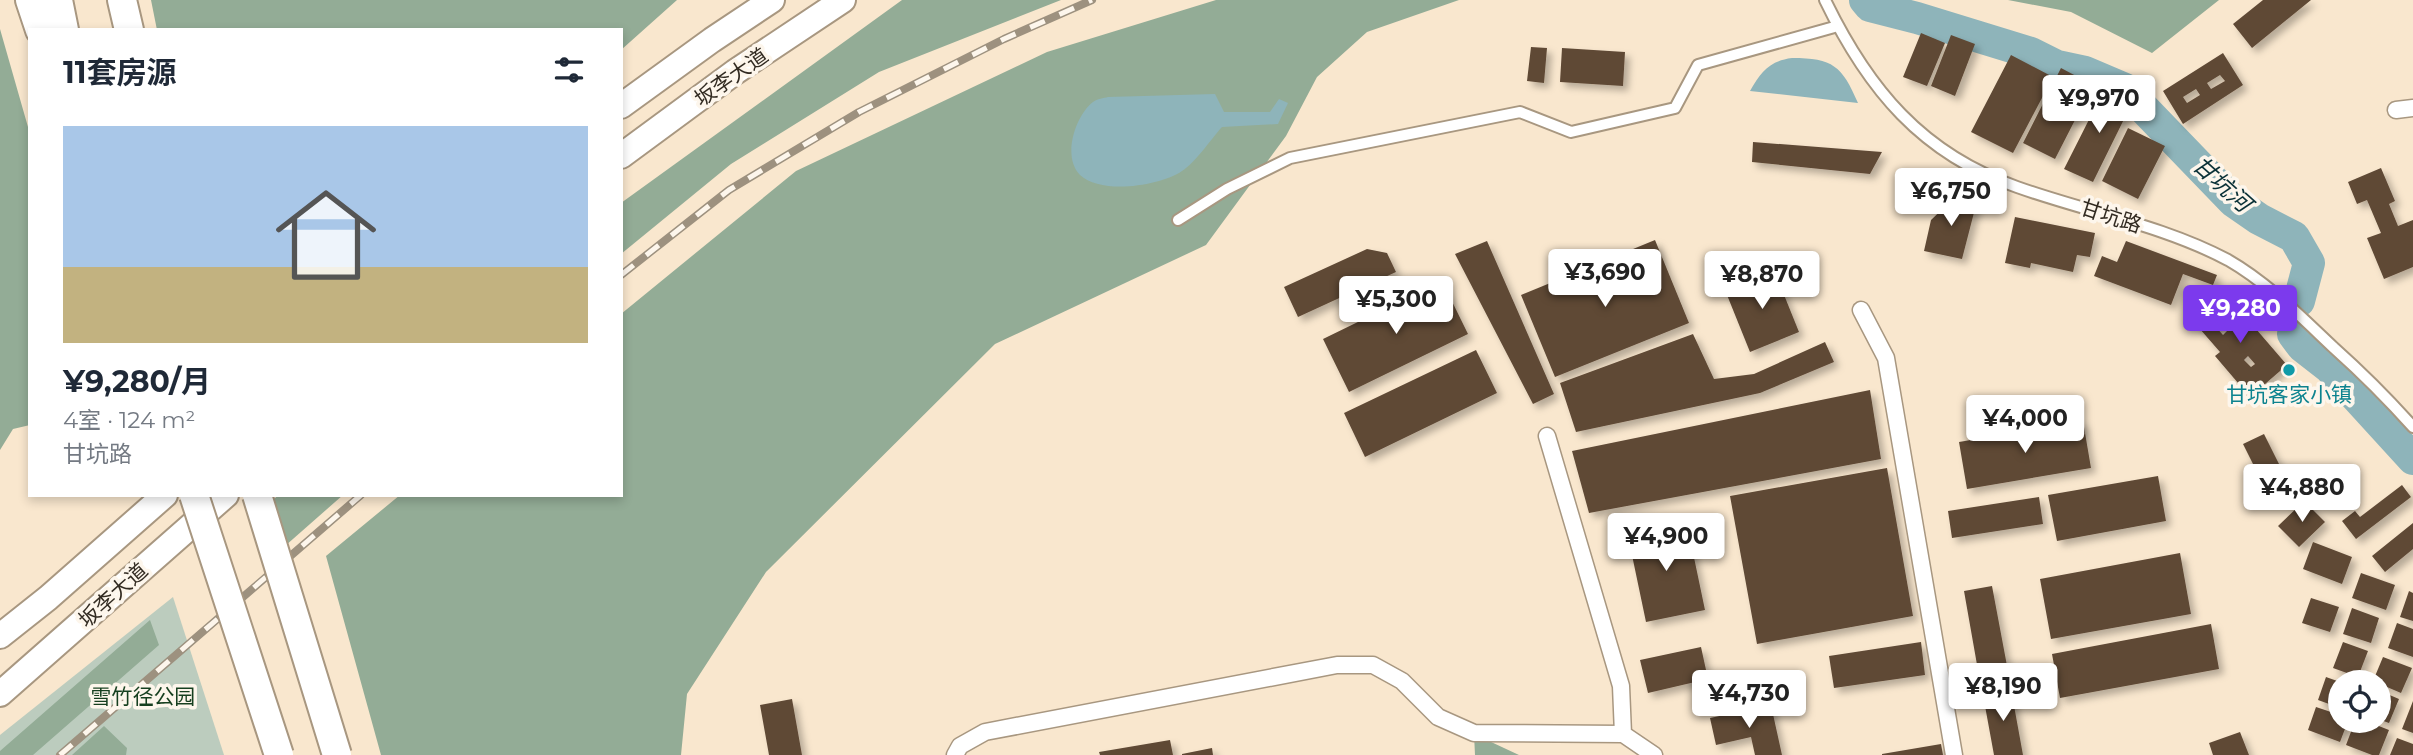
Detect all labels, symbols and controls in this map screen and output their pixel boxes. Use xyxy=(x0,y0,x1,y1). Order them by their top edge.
street label: 坂李大道 xyxy=(689,43,773,111)
icon: filters xyxy=(550,51,588,89)
text: 11套房源 xyxy=(63,54,177,91)
pin: ¥9,970 xyxy=(2042,76,2156,135)
text: ¥9,970 xyxy=(2058,84,2140,112)
water label: 甘坑河 xyxy=(2187,151,2260,220)
pin: ¥6,750 xyxy=(1894,168,2008,228)
icon: home xyxy=(263,172,389,298)
text: ¥6,750 xyxy=(1911,177,1991,205)
street label: 甘坑路 xyxy=(2077,194,2145,238)
pin: ¥3,690 xyxy=(1548,250,1662,309)
pin: ¥8,870 xyxy=(1705,252,1819,311)
text: ¥3,690 xyxy=(1564,258,1646,286)
text: ¥8,870 xyxy=(1721,260,1803,288)
pin: ¥5,300 xyxy=(1339,276,1453,336)
text: ¥5,300 xyxy=(1355,285,1437,313)
pin: ¥9,280 xyxy=(2183,286,2297,345)
text: ¥9,280 xyxy=(2199,294,2281,322)
marker: 甘坑客家小镇 xyxy=(2281,362,2297,378)
text: ¥9,280/月 xyxy=(63,363,211,400)
place label: 甘坑客家小镇 xyxy=(2226,382,2352,407)
pin: ¥4,000 xyxy=(1968,396,2082,455)
text: ¥4,000 xyxy=(1982,404,2068,432)
text: 4室 · 124 m² xyxy=(63,406,195,434)
text: 甘坑路 xyxy=(63,440,132,468)
pin: ¥4,880 xyxy=(2245,464,2359,524)
text: ¥4,880 xyxy=(2259,473,2345,501)
pin: ¥4,900 xyxy=(1609,514,1723,573)
text: ¥4,900 xyxy=(1624,522,1708,550)
street label: 坂李大道 xyxy=(73,558,153,632)
pin: ¥8,190 xyxy=(1946,664,2060,723)
pin: ¥4,730 xyxy=(1692,670,1806,730)
map controls xyxy=(2328,670,2391,733)
button: locate xyxy=(2328,670,2391,733)
text: ¥8,190 xyxy=(1964,672,2042,700)
text: ¥4,730 xyxy=(1708,679,1790,707)
park label: 雪竹径公园 xyxy=(91,684,196,709)

